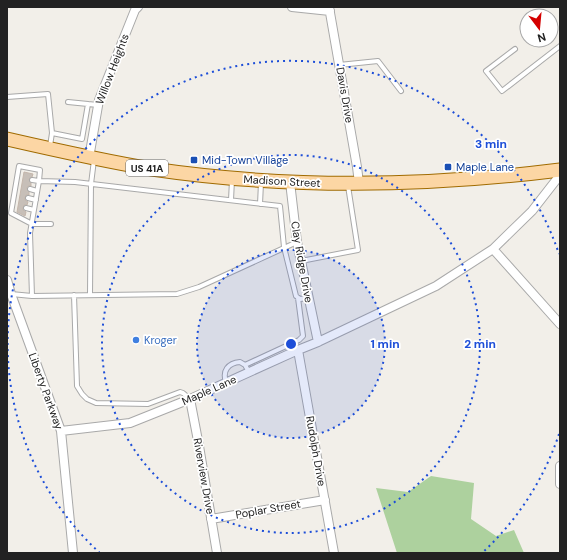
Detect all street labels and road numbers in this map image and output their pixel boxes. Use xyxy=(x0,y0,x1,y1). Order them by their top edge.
street label: Willow Heights xyxy=(92,32,132,106)
street label: Davis Drive xyxy=(333,66,357,124)
road number: US 41A xyxy=(126,160,168,176)
street label: Madison Street xyxy=(243,172,321,190)
street label: Clay Ridge Drive xyxy=(288,220,316,304)
street label: Liberty Parkway xyxy=(26,351,66,431)
street label: Maple Lane xyxy=(180,372,238,408)
street label: Rudolph Drive xyxy=(303,415,329,487)
street label: Riverview Drive xyxy=(190,437,218,515)
street label: Poplar Street xyxy=(234,496,302,522)

